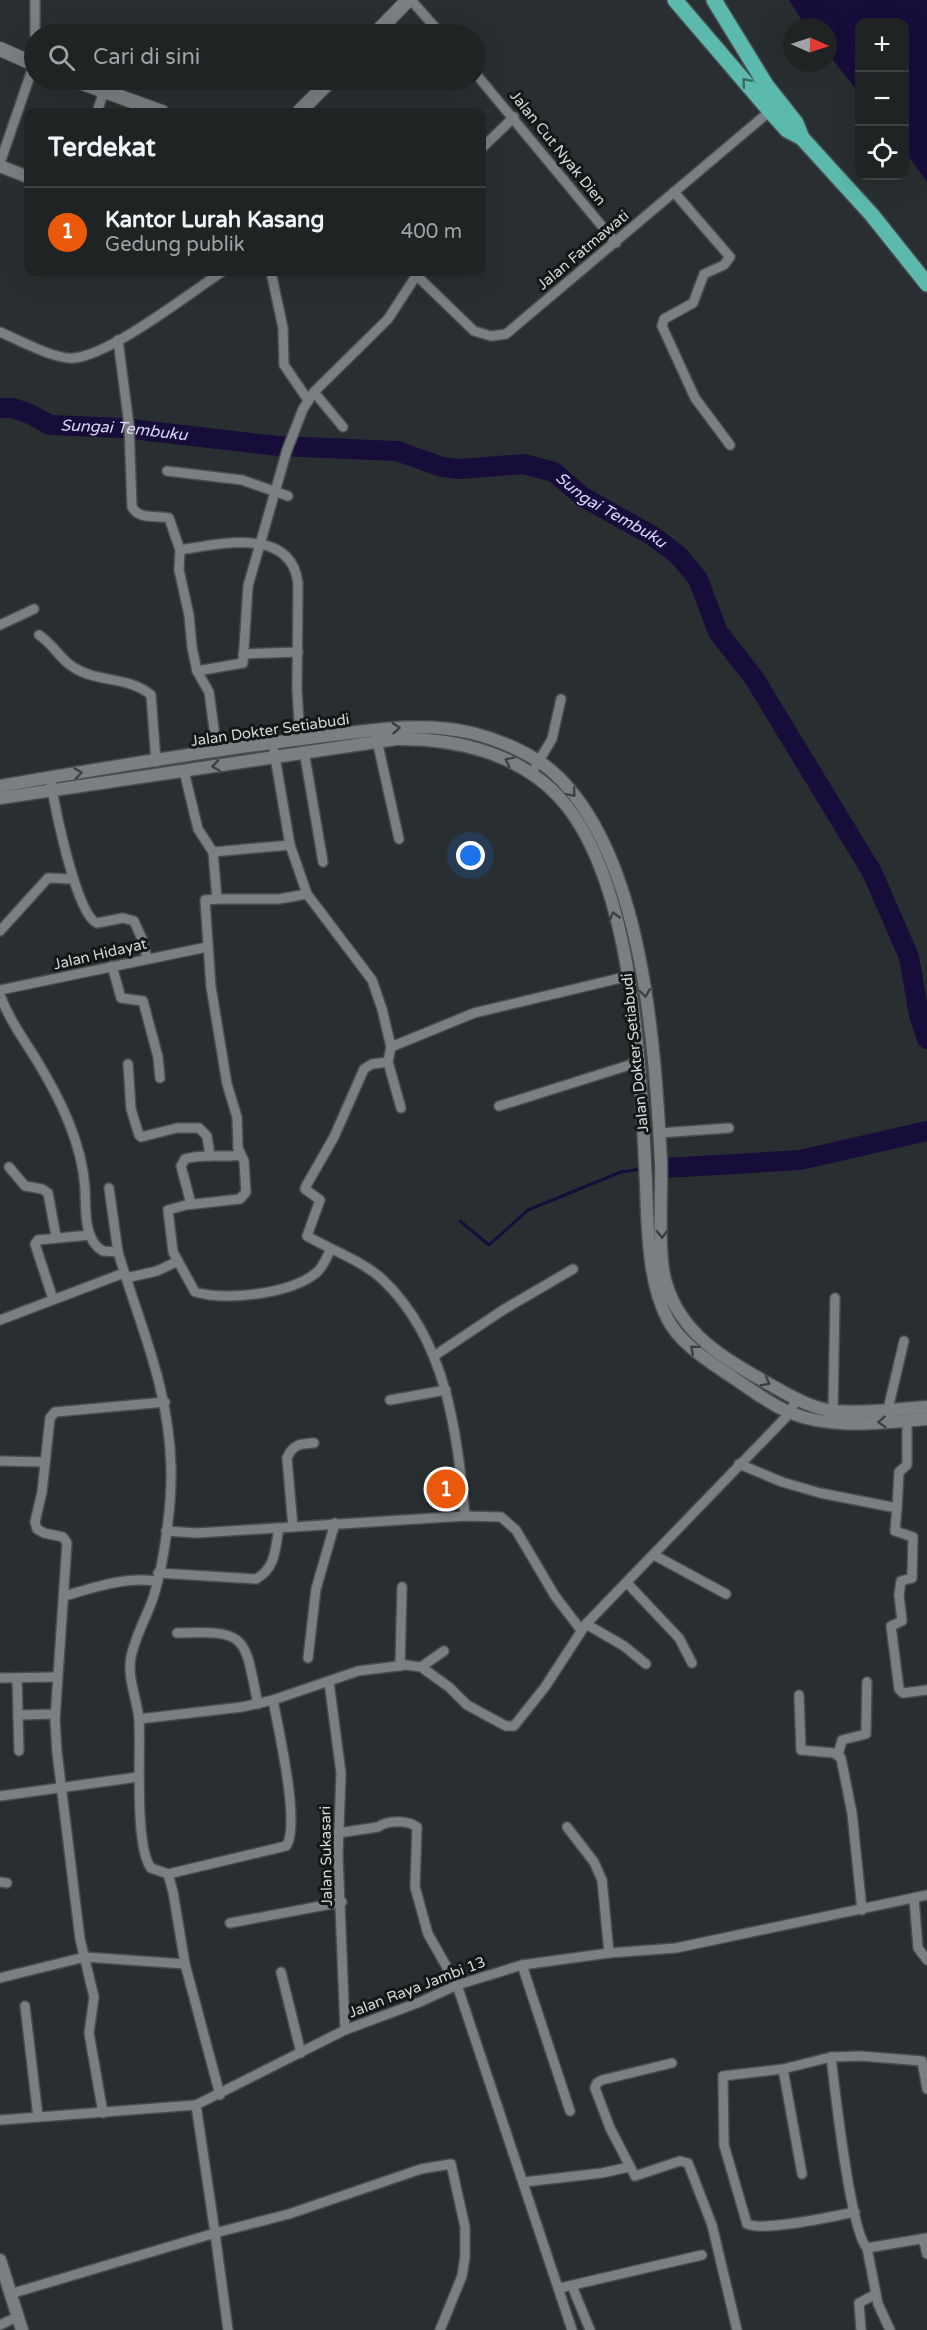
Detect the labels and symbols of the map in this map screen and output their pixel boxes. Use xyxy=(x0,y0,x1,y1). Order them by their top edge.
north arrow xyxy=(783,18,837,72)
one-way arrow xyxy=(742,78,753,89)
street label: Jalan Cut Nyak Dien xyxy=(506,87,610,209)
street label: Jalan Fatmawati xyxy=(533,206,633,294)
water label: Sungai Tembuku xyxy=(60,415,190,446)
water label: Sungai Tembuku xyxy=(551,468,671,553)
street label: Jalan Dokter Setiabudi xyxy=(189,710,351,750)
one-way arrow xyxy=(392,721,401,734)
one-way arrow xyxy=(504,757,515,768)
one-way arrow xyxy=(212,759,221,771)
one-way arrow xyxy=(74,768,83,780)
one-way arrow xyxy=(565,786,576,797)
your location xyxy=(456,841,485,870)
one-way arrow xyxy=(609,911,621,922)
street label: Jalan Hidayat xyxy=(52,934,149,973)
street label: Jalan Dokter Setiabudi xyxy=(618,972,652,1134)
one-way arrow xyxy=(638,989,650,998)
one-way arrow xyxy=(656,1229,669,1238)
one-way arrow xyxy=(690,1346,701,1357)
one-way arrow xyxy=(760,1375,770,1386)
one-way arrow xyxy=(878,1415,887,1428)
pin: 1 xyxy=(426,1466,466,1512)
street label: Jalan Sukasari xyxy=(316,1806,336,1906)
street label: Jalan Raya Jambi 13 xyxy=(346,1953,488,2021)

